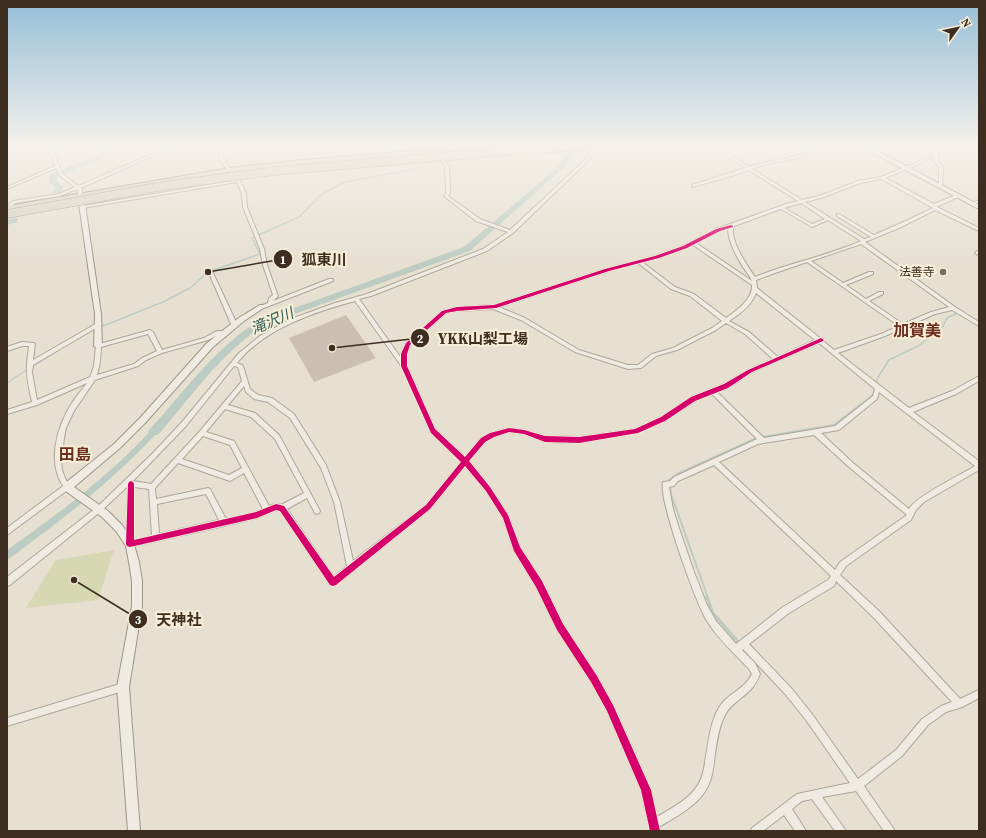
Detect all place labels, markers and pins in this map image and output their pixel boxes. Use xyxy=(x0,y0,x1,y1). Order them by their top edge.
callout: 狐東川 xyxy=(273,246,354,273)
place label: 法善寺 xyxy=(899,264,935,280)
marker: 法善寺 xyxy=(938,267,948,277)
callout: YKK山梨工場 xyxy=(410,325,536,352)
callout: 天神社 xyxy=(128,606,209,633)

